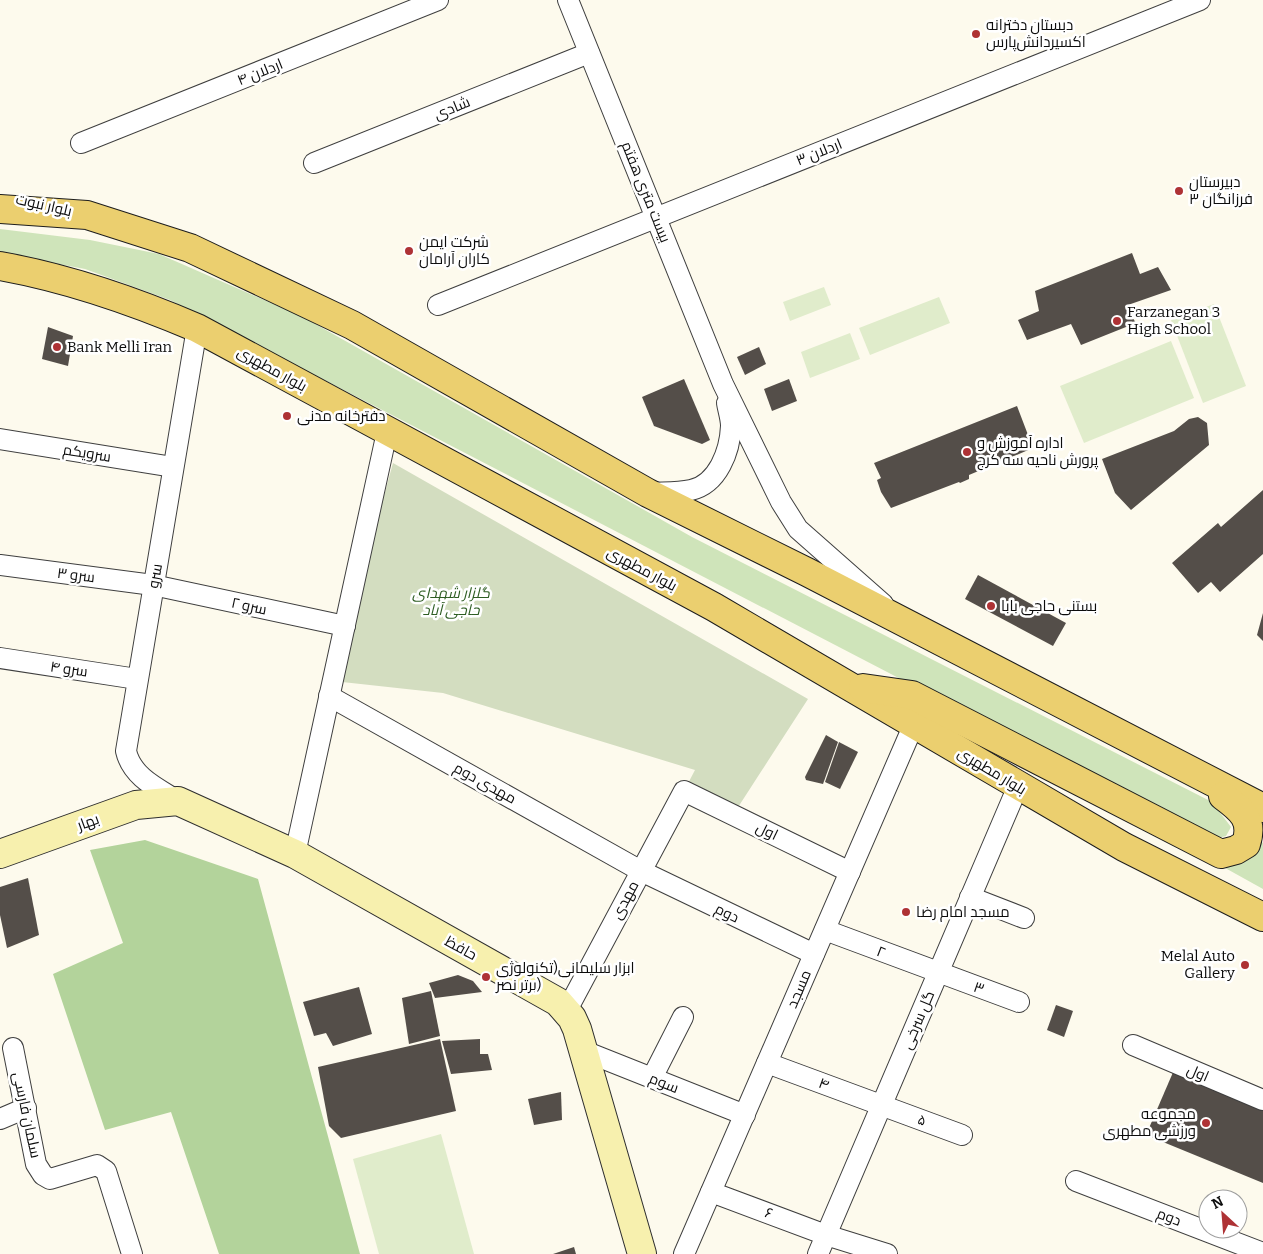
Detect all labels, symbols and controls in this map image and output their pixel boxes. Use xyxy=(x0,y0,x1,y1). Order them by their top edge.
place label: دبستان دخترانه اکسیردانش‌پارس xyxy=(986,16,1086,52)
marker: دبستان دخترانه اکسیردانش‌پارس xyxy=(970,28,982,40)
street label: اردلان ۴ xyxy=(234,55,286,90)
street label: شادی xyxy=(431,93,473,124)
street label: اردلان ۳ xyxy=(793,135,845,170)
street label: بیست متری هفتم xyxy=(617,139,674,246)
place label: دبیرستان فرزانگان ۳ xyxy=(1189,173,1253,209)
marker: دبیرستان فرزانگان ۳ xyxy=(1173,185,1185,197)
street label: بلوار نبوت xyxy=(14,190,74,220)
place label: شرکت ایمن کاران آرامان xyxy=(419,233,490,269)
marker: شرکت ایمن کاران آرامان xyxy=(403,245,415,257)
place label: Farzanegan 3 High School xyxy=(1127,303,1220,338)
marker: Farzanegan 3 High School xyxy=(1111,315,1123,327)
place label: Bank Melli Iran xyxy=(67,338,173,356)
marker: Bank Melli Iran xyxy=(51,341,63,353)
street label: بلوار مطهری xyxy=(233,342,310,396)
place label: دفترخانه مدنی xyxy=(297,407,386,426)
marker: دفترخانه مدنی xyxy=(281,410,293,422)
place label: اداره آموزش و پرورش ناحیه سه کرج xyxy=(977,434,1098,471)
street label: سرویکم xyxy=(61,440,112,467)
marker: اداره آموزش و پرورش ناحیه سه کرج xyxy=(961,446,973,458)
street label: بلوار مطهری xyxy=(603,543,680,596)
street label: سرو xyxy=(144,562,166,590)
street label: سرو ۳ xyxy=(56,564,96,586)
park label: گلزار شهدای حاجی آباد xyxy=(412,584,491,619)
street label: سرو ۲ xyxy=(230,593,268,619)
place label: بستنی حاجی بابا xyxy=(1001,597,1097,616)
marker: بستنی حاجی بابا xyxy=(985,600,997,612)
street label: سرو ۴ xyxy=(49,657,89,681)
street label: بلوار مطهری xyxy=(954,743,1030,799)
street label: مهدی دوم xyxy=(450,758,519,808)
street label: بهار xyxy=(74,810,102,836)
street label: اول xyxy=(753,818,781,844)
street label: مهدی xyxy=(607,878,643,923)
street label: دوم xyxy=(711,899,742,927)
place label: مسجد امام رضا xyxy=(916,903,1010,922)
marker: مسجد امام رضا xyxy=(900,906,912,918)
street label: حافظ xyxy=(442,932,480,964)
street label: ۲ xyxy=(874,942,888,962)
place label: Melal Auto Gallery xyxy=(1161,947,1235,982)
place label: ابزار سلیمانی(تکنولوژی برتر نصر) xyxy=(495,959,635,994)
marker: Melal Auto Gallery xyxy=(1239,959,1251,971)
street label: مسجد xyxy=(783,967,815,1011)
marker: ابزار سلیمانی(تکنولوژی برتر نصر) xyxy=(480,971,492,983)
street label: ۳ xyxy=(971,978,987,998)
street label: گل سرخی xyxy=(898,988,939,1052)
street label: اول xyxy=(1184,1060,1212,1086)
street label: سوم xyxy=(646,1069,681,1098)
street label: سلمان فارسی xyxy=(8,1070,45,1160)
street label: ۴ xyxy=(816,1074,832,1094)
place label: مجموعه ورزشی مطهری xyxy=(1103,1105,1196,1141)
street label: ۵ xyxy=(915,1110,929,1130)
marker: مجموعه ورزشی مطهری xyxy=(1200,1117,1212,1129)
north arrow xyxy=(1198,1189,1248,1239)
text: N xyxy=(1209,1193,1226,1213)
street label: ۶ xyxy=(762,1203,776,1223)
street label: دوم xyxy=(1154,1204,1184,1231)

